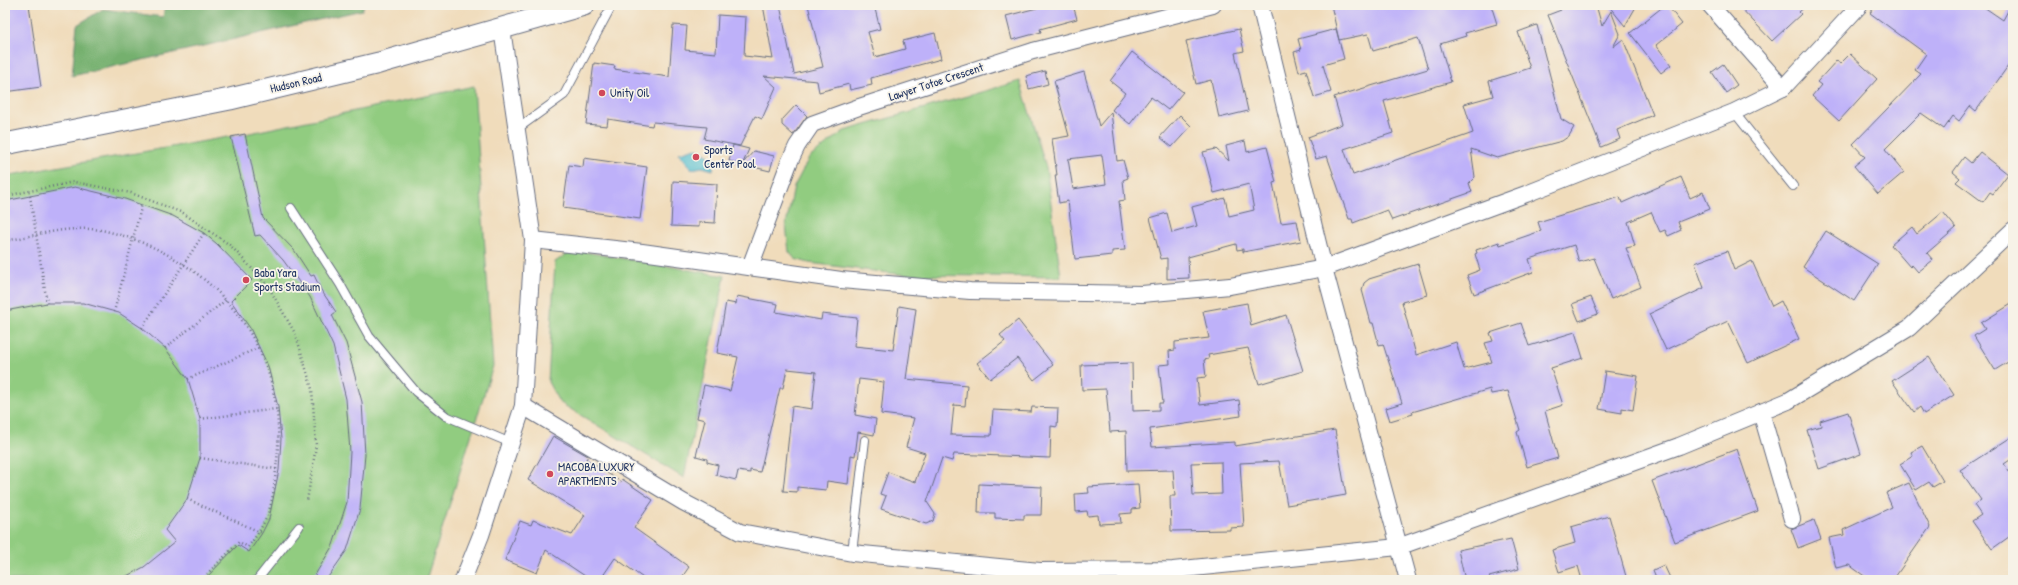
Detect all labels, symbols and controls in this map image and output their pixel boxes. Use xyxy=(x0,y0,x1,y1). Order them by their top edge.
street label: Lawyer Totoe Crescent xyxy=(886,58,986,105)
street label: Hudson Road xyxy=(268,68,324,97)
place label: Unity Oil xyxy=(610,84,650,101)
marker: Unity Oil xyxy=(597,88,607,98)
place label: Sports Center Pool xyxy=(704,141,757,172)
marker: Sports Center Pool xyxy=(691,152,701,162)
place label: Baba Yara Sports Stadium xyxy=(254,264,320,295)
marker: Baba Yara Sports Stadium xyxy=(241,275,251,285)
place label: MACOBA LUXURY APARTMENTS xyxy=(558,458,635,489)
marker: MACOBA LUXURY APARTMENTS xyxy=(545,469,555,479)

